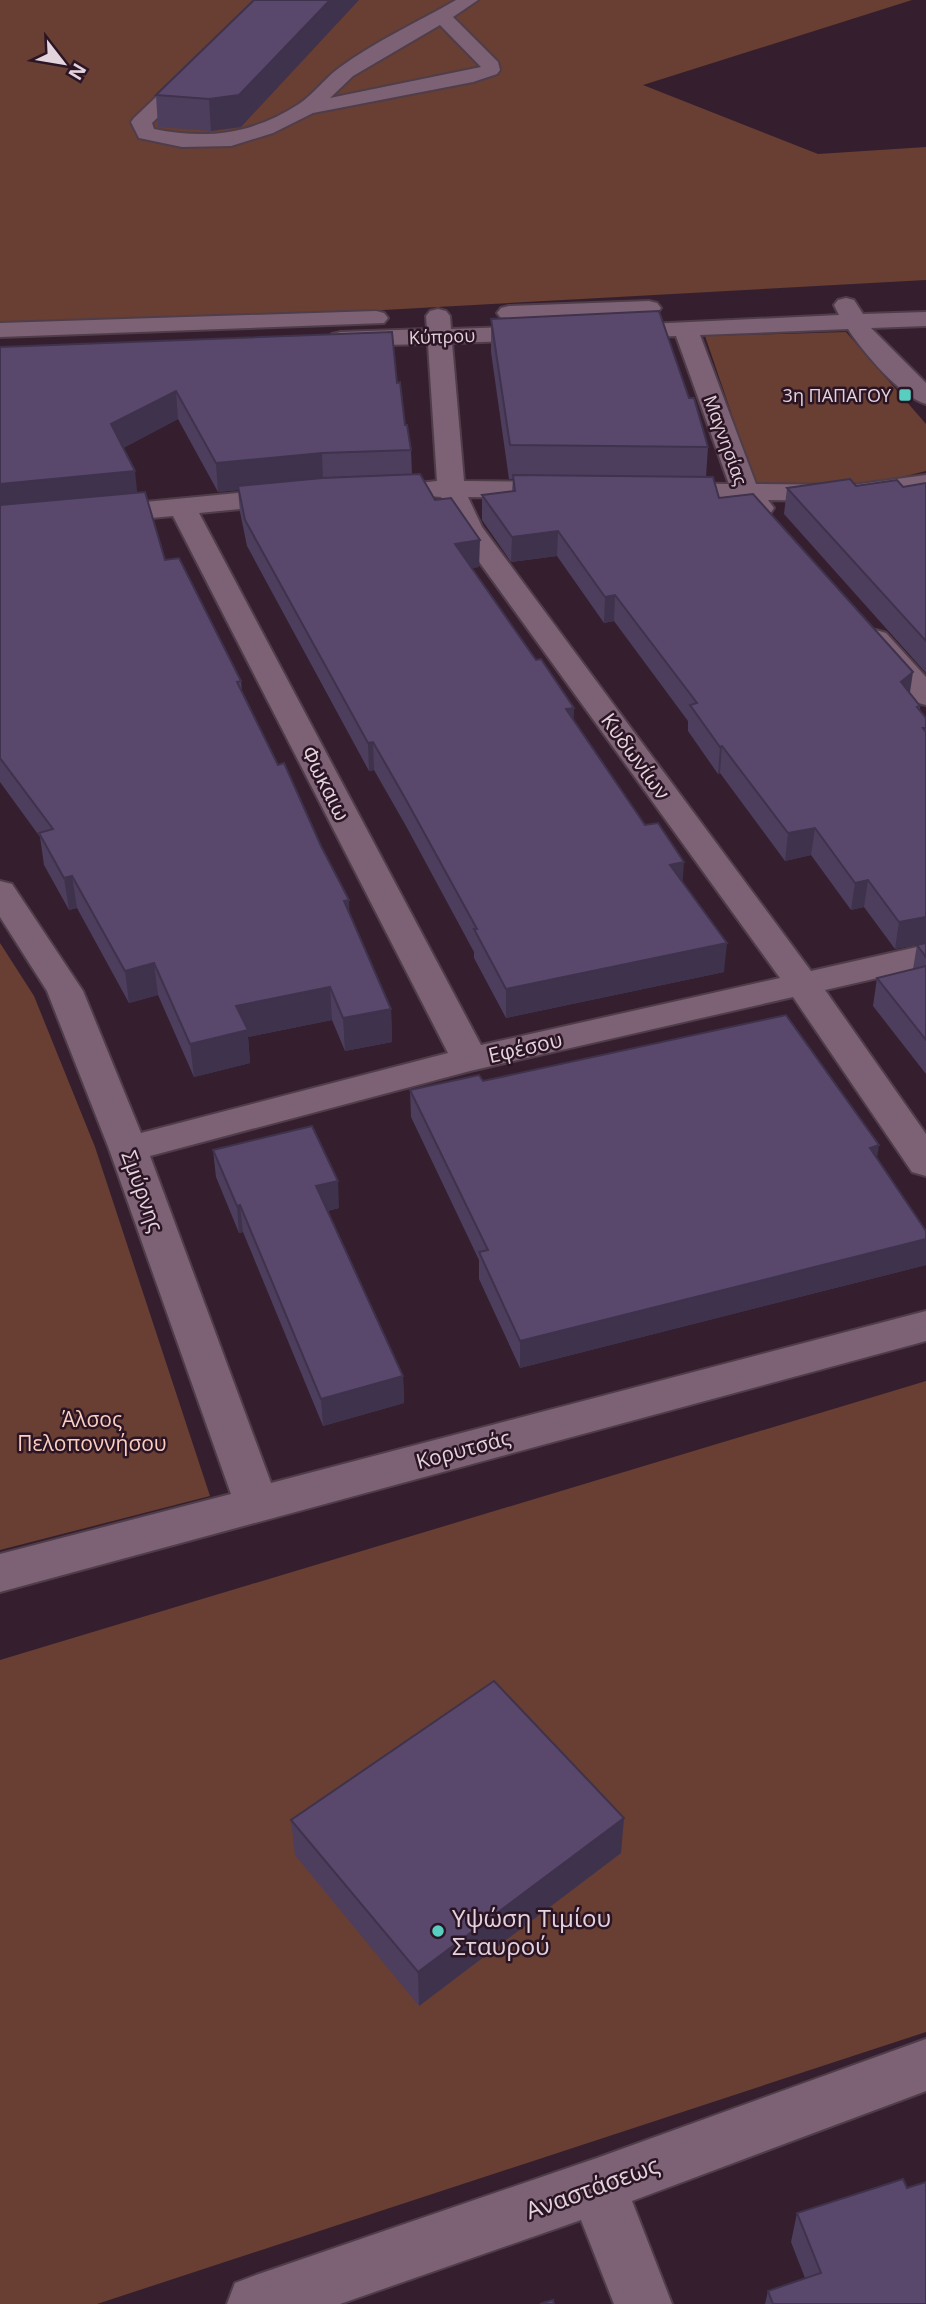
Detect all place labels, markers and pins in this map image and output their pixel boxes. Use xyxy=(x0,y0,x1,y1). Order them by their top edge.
place label: 3η ΠΑΠΑΓΟΥ xyxy=(783,383,892,407)
marker: 3η ΠΑΠΑΓΟΥ xyxy=(897,387,913,403)
place label: Υψώση Τιμίου Σταυρού xyxy=(452,1901,611,1962)
marker: Υψώση Τιμίου Σταυρού xyxy=(430,1923,446,1939)

